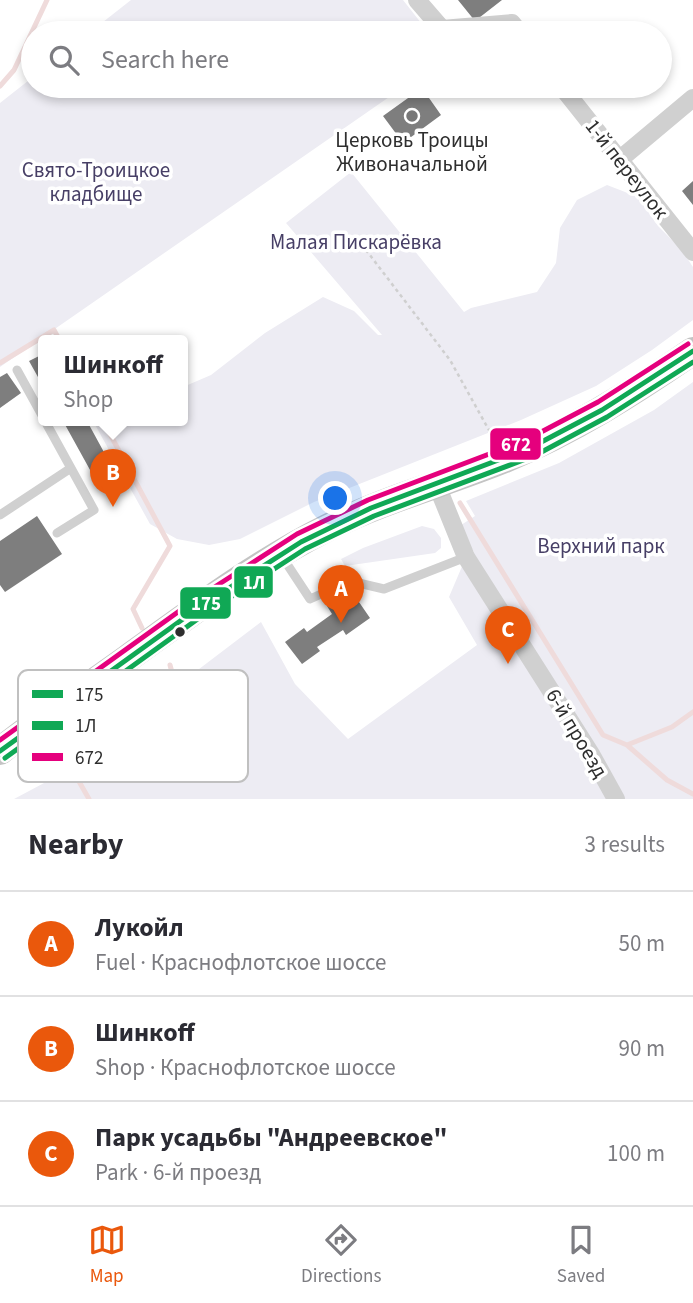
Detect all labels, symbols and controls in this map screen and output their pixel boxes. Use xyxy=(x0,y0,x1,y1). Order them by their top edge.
search box xyxy=(21,21,672,98)
icon: search xyxy=(45,41,83,79)
text: Search here xyxy=(101,41,229,78)
marker: Церковь Троицы Живоначальной xyxy=(404,108,420,124)
street label: 1-й переулок xyxy=(578,113,676,226)
place label: Церковь Троицы Живоначальной xyxy=(335,125,489,179)
park label: Свято-Троицкое кладбище xyxy=(22,155,170,209)
park label: Малая Пискарёвка xyxy=(270,227,442,257)
popup xyxy=(38,335,188,426)
text: Шинкoff xyxy=(63,346,163,383)
text: Shop xyxy=(63,383,113,416)
line badge: 672 xyxy=(489,427,542,461)
text: 672 xyxy=(501,432,531,459)
pin: B xyxy=(90,449,136,507)
your location xyxy=(318,481,352,515)
park label: Верхний парк xyxy=(537,531,665,561)
line badge: 1Л xyxy=(233,565,274,599)
pin: A xyxy=(318,565,364,623)
text: 1Л xyxy=(243,570,265,597)
line badge: 175 xyxy=(179,586,232,620)
text: 175 xyxy=(191,591,221,618)
pin: C xyxy=(485,606,531,664)
unlabelled marker xyxy=(173,625,187,639)
legend xyxy=(18,670,248,782)
text: 175 xyxy=(75,682,103,709)
street label: 6-й проезд xyxy=(539,683,615,783)
text: 1Л xyxy=(75,713,96,740)
text: 672 xyxy=(75,745,103,772)
text: Nearby xyxy=(28,823,123,866)
text: 3 results xyxy=(585,828,665,861)
text: Лукойл xyxy=(95,909,184,946)
text: A xyxy=(44,927,58,960)
text: 50 m xyxy=(618,927,665,960)
text: Fuel · Краснофлотское шоссе xyxy=(95,946,386,979)
text: Шинкoff xyxy=(95,1014,195,1051)
text: B xyxy=(44,1032,58,1065)
text: 90 m xyxy=(618,1032,665,1065)
text: Shop · Краснофлотское шоссе xyxy=(95,1051,396,1084)
text: Парк усадьбы "Андреевское" xyxy=(95,1119,447,1156)
text: C xyxy=(44,1137,58,1170)
text: 100 m xyxy=(607,1137,665,1170)
text: Park · 6-й проезд xyxy=(95,1156,261,1189)
tab: Map xyxy=(88,1221,126,1290)
tab: Directions xyxy=(301,1221,381,1290)
tab: Saved xyxy=(557,1221,605,1290)

